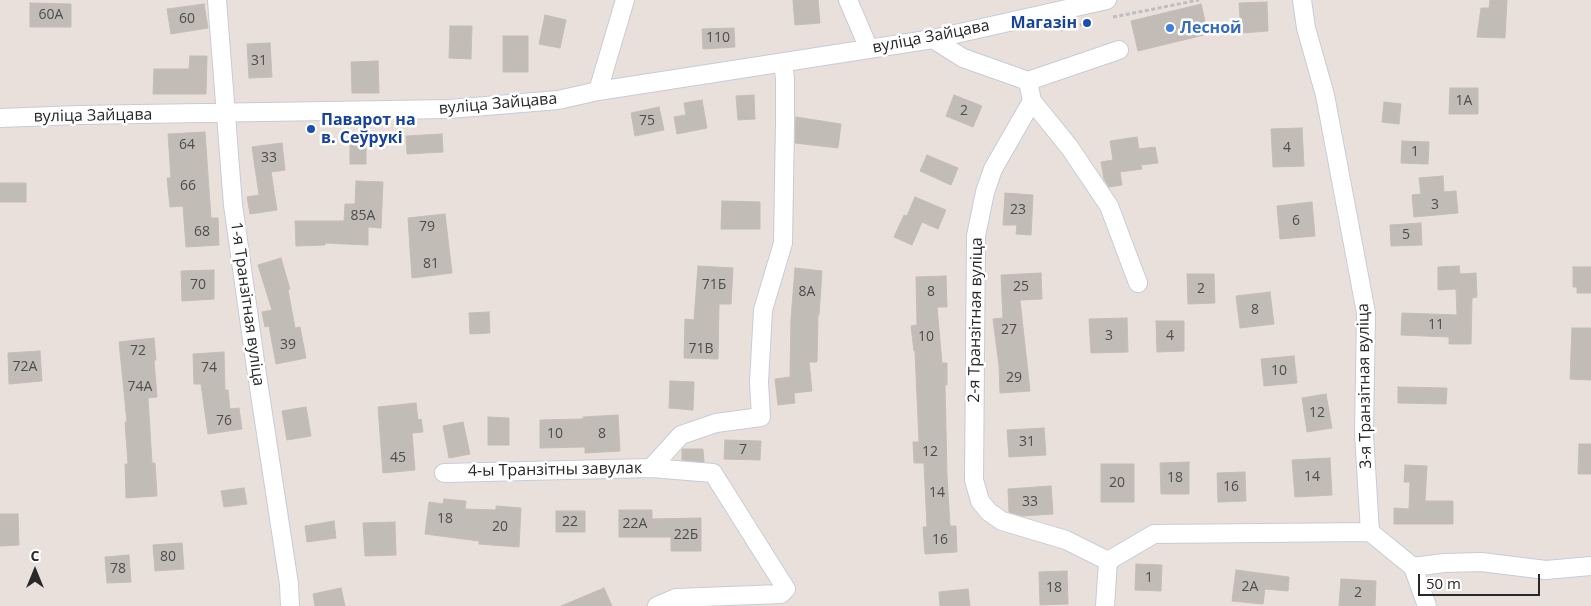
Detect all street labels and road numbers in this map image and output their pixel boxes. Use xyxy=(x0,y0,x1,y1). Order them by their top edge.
street label: вуліца Зайцава xyxy=(871,16,991,58)
street label: вуліца Зайцава xyxy=(438,89,558,119)
street label: вуліца Зайцава xyxy=(33,105,153,127)
street label: 1-я Транзітная вуліца xyxy=(226,221,268,387)
street label: 2-я Транзітная вуліца xyxy=(965,237,987,403)
street label: 3-я Транзітная вуліца xyxy=(1354,303,1376,469)
street label: 4-ы Транзітны завулак xyxy=(468,459,642,481)

